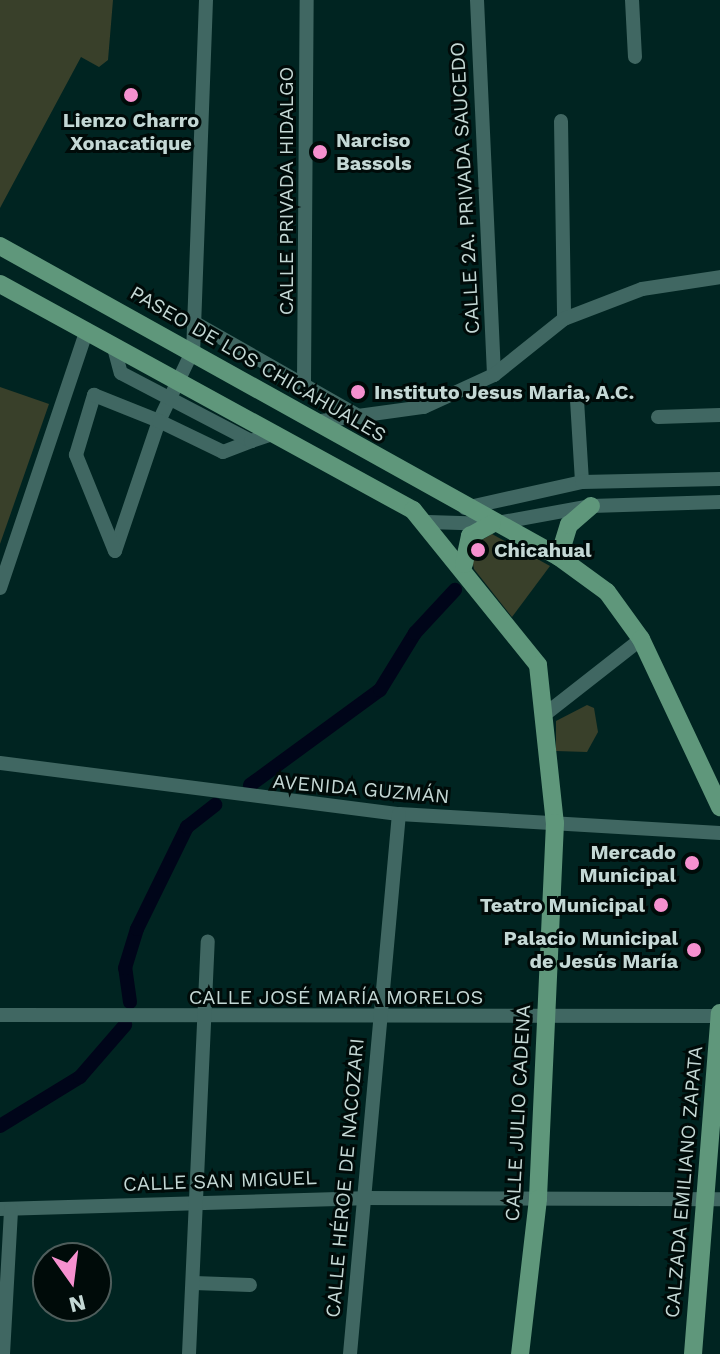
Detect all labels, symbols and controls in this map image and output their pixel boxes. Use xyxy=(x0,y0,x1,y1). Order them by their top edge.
street label: CALLE 2A. PRIVADA SAUCEDO xyxy=(445,41,485,335)
street label: CALLE PRIVADA HIDALGO xyxy=(274,66,298,316)
marker: Lienzo Charro Xonacatique xyxy=(122,86,140,104)
place label: Lienzo Charro Xonacatique xyxy=(63,108,199,155)
place label: Narciso Bassols xyxy=(336,128,412,175)
marker: Narciso Bassols xyxy=(311,143,329,161)
street label: PASEO DE LOS CHICAHUALES xyxy=(126,281,390,447)
place label: Instituto Jesus Maria, A.C. xyxy=(374,380,635,404)
marker: Instituto Jesus Maria, A.C. xyxy=(349,383,367,401)
place label: Chicahual xyxy=(494,538,592,562)
marker: Chicahual xyxy=(469,541,487,559)
street label: AVENIDA GUZMÁN xyxy=(271,769,451,809)
place label: Mercado Municipal xyxy=(580,840,676,887)
marker: Mercado Municipal xyxy=(683,854,701,872)
place label: Teatro Municipal xyxy=(480,893,645,917)
marker: Teatro Municipal xyxy=(652,896,670,914)
place label: Palacio Municipal de Jesús María xyxy=(504,926,678,973)
marker: Palacio Municipal de Jesús María xyxy=(685,941,703,959)
street label: CALLE JOSÉ MARÍA MORELOS xyxy=(188,985,484,1009)
street label: CALLE JULIO CADENA xyxy=(500,1004,536,1222)
street label: CALLE HÉROE DE NACOZARI xyxy=(321,1037,369,1319)
street label: CALZADA EMILIANO ZAPATA xyxy=(660,1045,708,1319)
street label: CALLE SAN MIGUEL xyxy=(123,1166,317,1196)
north arrow xyxy=(32,1242,112,1322)
text: N xyxy=(67,1290,88,1318)

